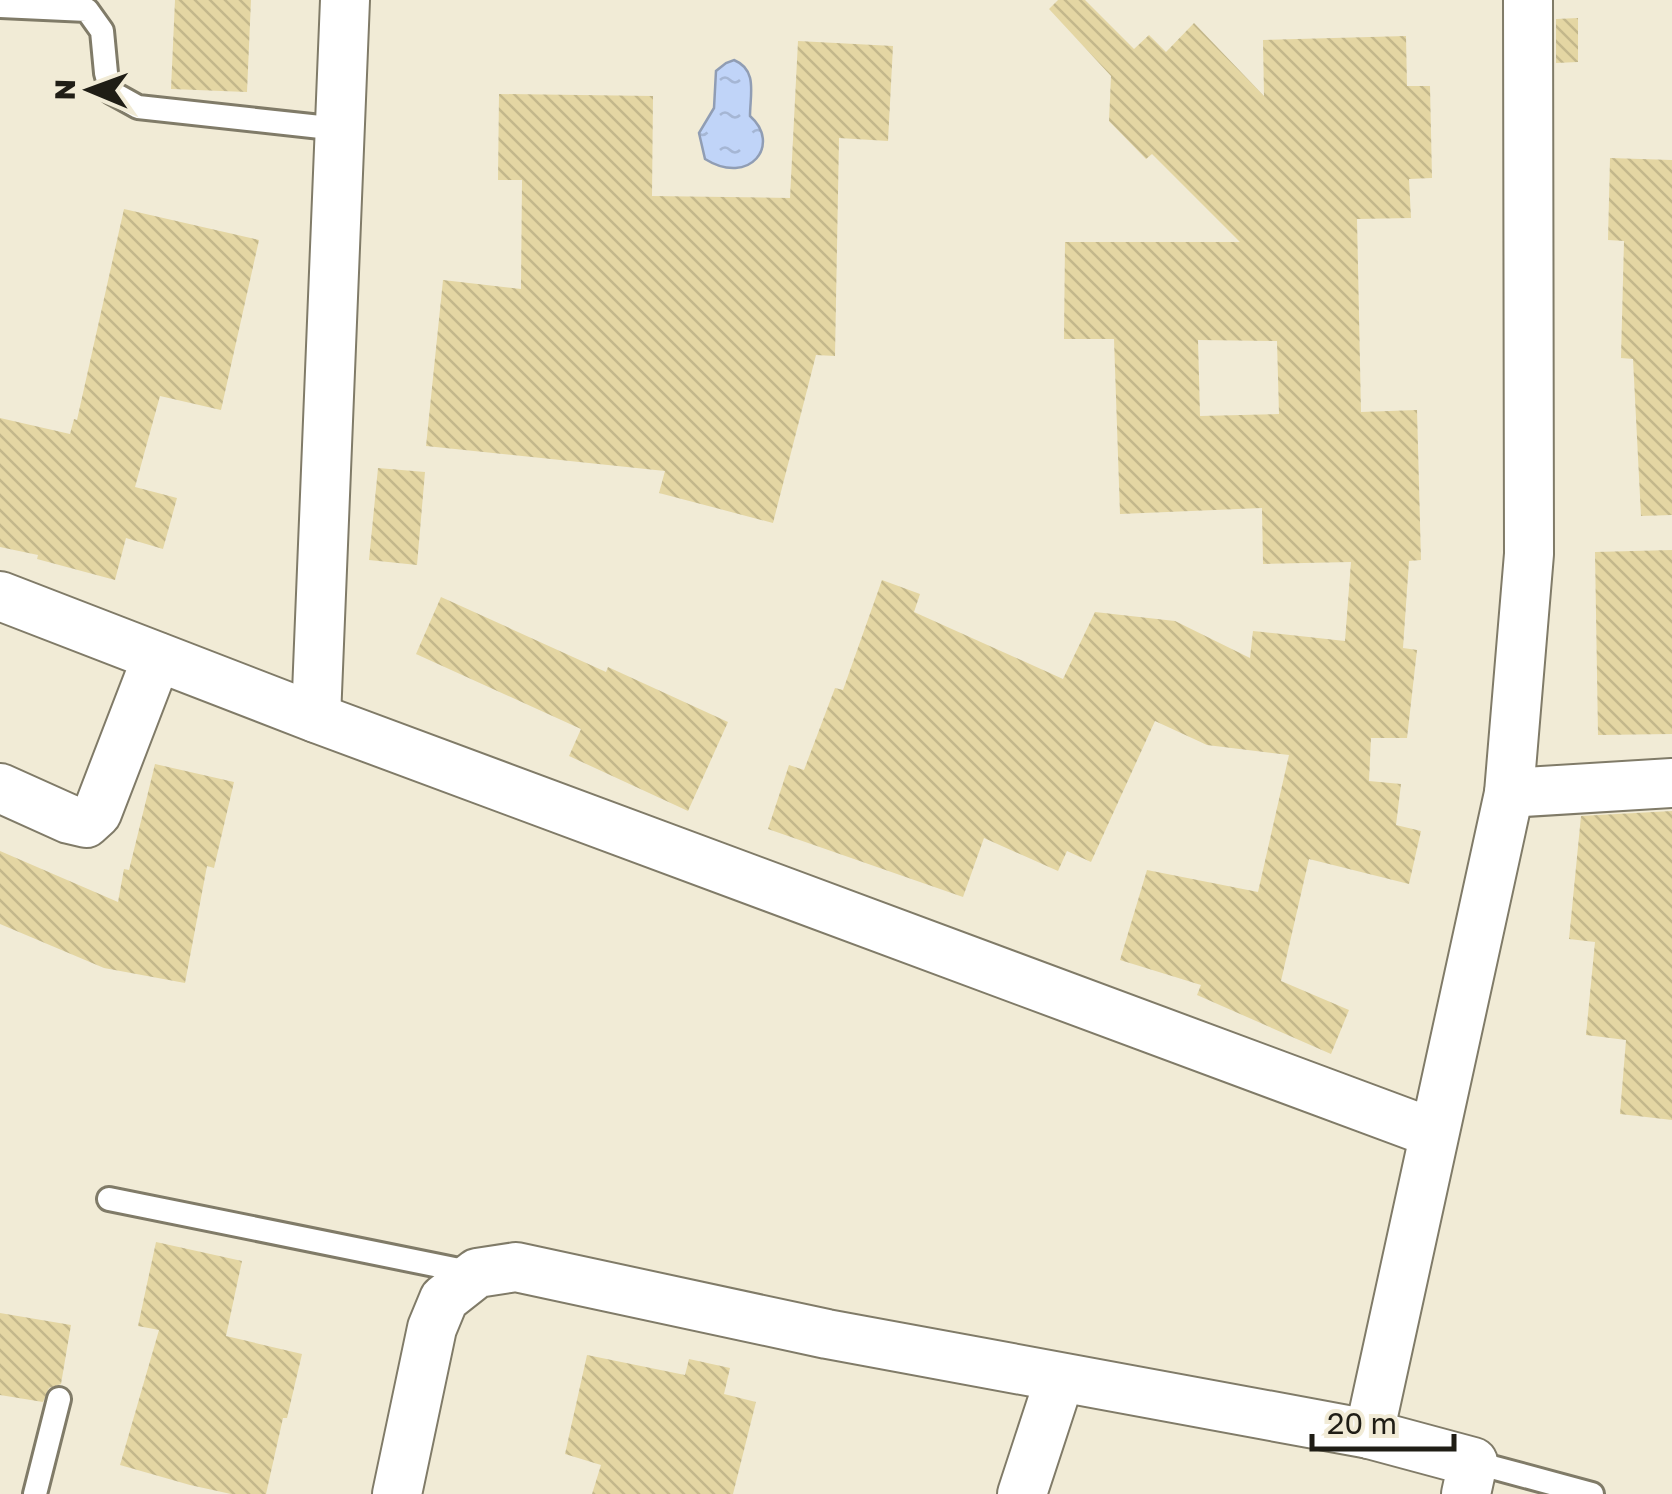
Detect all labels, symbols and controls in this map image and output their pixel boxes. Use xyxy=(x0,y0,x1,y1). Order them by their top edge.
north arrow xyxy=(40,40,140,140)
text: N xyxy=(48,79,81,100)
scale bar xyxy=(1312,1389,1454,1451)
text: 20 m xyxy=(1327,1405,1397,1441)

